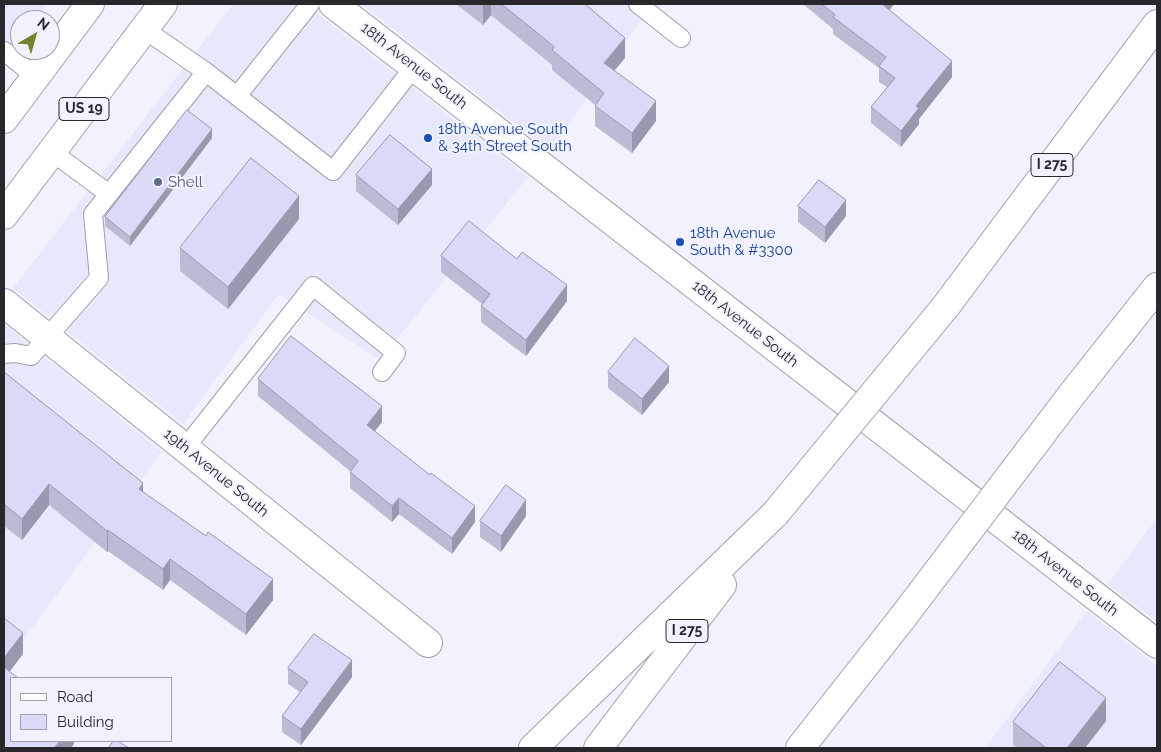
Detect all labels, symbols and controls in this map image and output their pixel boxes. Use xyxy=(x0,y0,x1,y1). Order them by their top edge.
north arrow xyxy=(10,10,60,60)
text: N xyxy=(34,14,53,34)
street label: 18th Avenue South xyxy=(357,19,471,113)
road number: US 19 xyxy=(59,98,109,120)
place label: 18th Avenue South & 34th Street South xyxy=(438,120,572,155)
marker: 18th Avenue South & 34th Street South xyxy=(422,132,434,144)
road number: I 275 xyxy=(1031,154,1073,176)
place label: Shell xyxy=(168,173,203,191)
marker: Shell xyxy=(152,176,164,188)
place label: 18th Avenue South & #3300 xyxy=(690,224,793,259)
marker: 18th Avenue South & #3300 xyxy=(674,236,686,248)
street label: 18th Avenue South xyxy=(688,277,802,371)
street label: 19th Avenue South xyxy=(160,425,272,521)
street label: 18th Avenue South xyxy=(1008,526,1122,620)
road number: I 275 xyxy=(666,620,708,642)
legend xyxy=(10,677,172,742)
text: Road xyxy=(57,688,93,706)
text: Building xyxy=(57,713,114,731)

